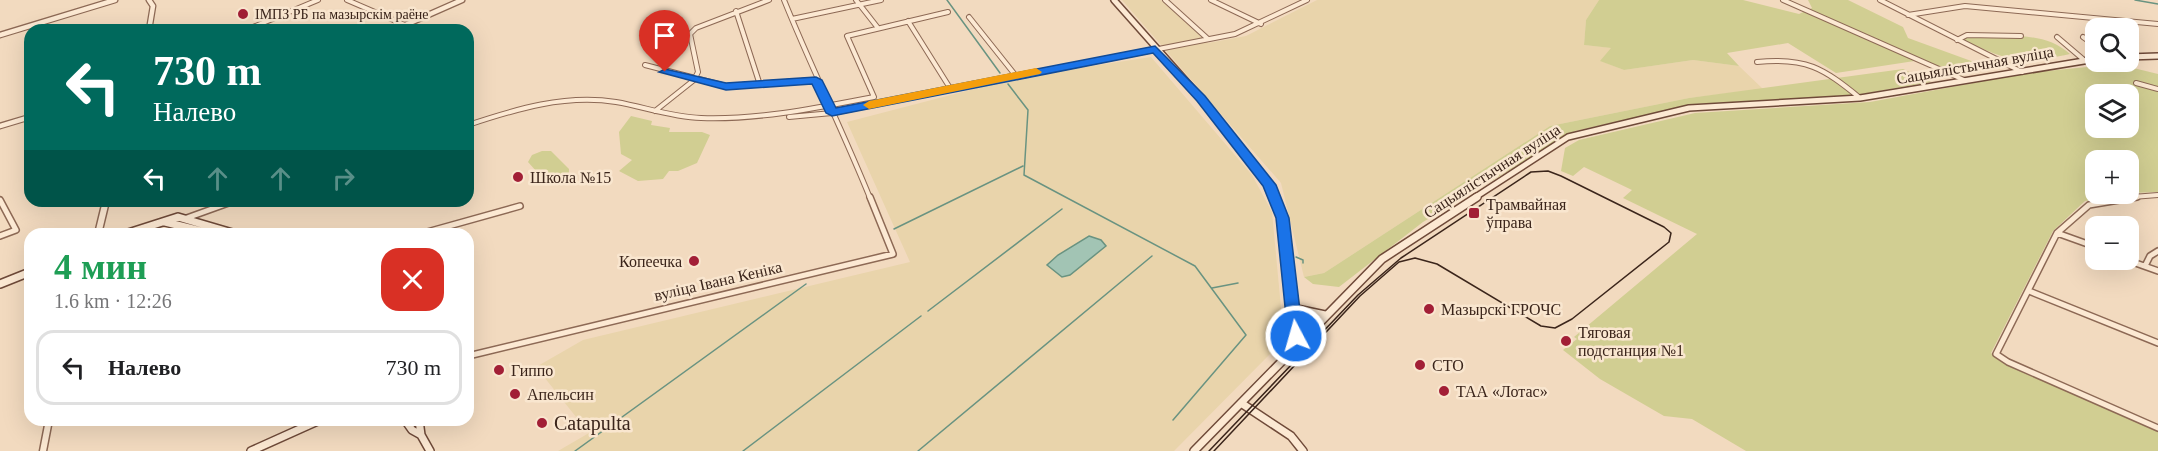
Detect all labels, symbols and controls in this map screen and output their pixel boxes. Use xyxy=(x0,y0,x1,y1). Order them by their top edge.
marker: ІМПЗ РБ па мазырскім раёне xyxy=(236,7,250,21)
place label: ІМПЗ РБ па мазырскім раёне xyxy=(255,7,429,22)
pin xyxy=(639,10,690,72)
map controls xyxy=(2085,18,2139,270)
button: search xyxy=(2085,18,2139,72)
icon: arrive xyxy=(648,19,681,52)
street label: Сацыялістычная вуліца xyxy=(1895,43,2055,88)
icon: left xyxy=(54,48,132,126)
text: 730 m xyxy=(153,48,262,94)
button: layers xyxy=(2085,84,2139,138)
text: Налево xyxy=(153,97,236,127)
street label: Сацыялістычная вуліца xyxy=(1421,121,1564,222)
button: + xyxy=(2085,150,2139,204)
icon: left xyxy=(138,162,171,195)
icon: ahead xyxy=(201,162,234,195)
icon: ahead xyxy=(264,162,297,195)
icon: right xyxy=(327,162,360,195)
place label: Школа №15 xyxy=(530,169,611,186)
marker: Школа №15 xyxy=(511,170,525,184)
place label: Трамвайная ўправа xyxy=(1486,196,1567,232)
marker: Трамвайная ўправа xyxy=(1467,206,1481,220)
button: − xyxy=(2085,216,2139,270)
text: 4 мин xyxy=(54,247,147,287)
button: close xyxy=(381,248,444,311)
place label: Копеечка xyxy=(619,253,682,270)
marker: Копеечка xyxy=(687,254,701,268)
street label: вуліца Івана Кеніка xyxy=(652,258,784,305)
text: 1.6 km · 12:26 xyxy=(54,290,172,312)
place label: Мазырскі ГРОЧС xyxy=(1441,301,1561,319)
marker: Мазырскі ГРОЧС xyxy=(1422,302,1436,316)
position arrow xyxy=(1264,304,1328,368)
place label: Тяговая подстанция №1 xyxy=(1578,324,1684,360)
marker: Тяговая подстанция №1 xyxy=(1559,334,1573,348)
icon: left xyxy=(57,351,90,384)
text: Налево xyxy=(108,355,181,380)
text: 730 m xyxy=(385,355,441,380)
place label: СТО xyxy=(1432,357,1464,374)
marker: СТО xyxy=(1413,358,1427,372)
place label: Гиппо xyxy=(511,362,553,379)
marker: Гиппо xyxy=(492,363,506,377)
place label: ТАА «Лотас» xyxy=(1456,383,1548,400)
marker: ТАА «Лотас» xyxy=(1437,384,1451,398)
place label: Апельсин xyxy=(527,386,594,403)
marker: Апельсин xyxy=(508,387,522,401)
place label: Catapulta xyxy=(554,412,631,435)
marker: Catapulta xyxy=(535,416,549,430)

